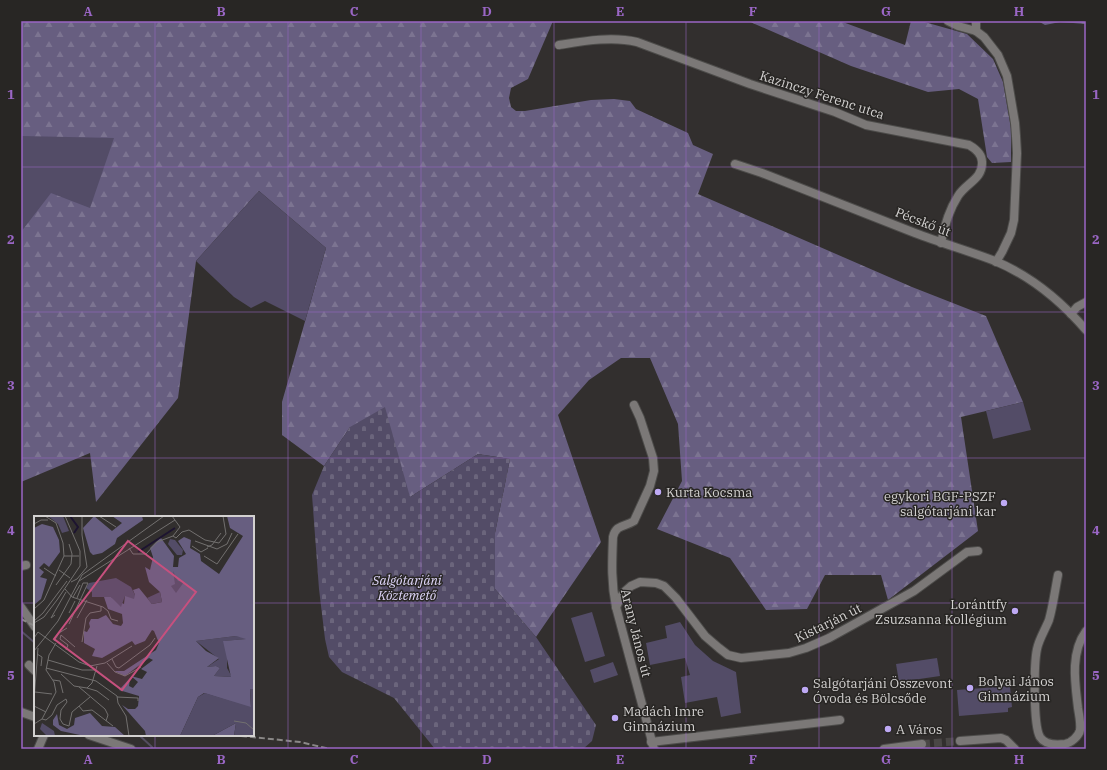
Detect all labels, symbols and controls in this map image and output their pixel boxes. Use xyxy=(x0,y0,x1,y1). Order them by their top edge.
text: A xyxy=(83,3,93,20)
text: B xyxy=(216,3,226,20)
text: C xyxy=(350,3,359,20)
text: D xyxy=(482,3,492,20)
text: E xyxy=(616,3,624,20)
text: F xyxy=(749,3,757,20)
text: G xyxy=(881,3,891,20)
text: H xyxy=(1014,3,1025,20)
street label: Kazinczy Ferenc utca xyxy=(757,67,887,123)
text: 1 xyxy=(7,86,15,103)
text: 1 xyxy=(1092,86,1100,103)
street label: Pécskő út xyxy=(893,204,954,241)
text: 2 xyxy=(7,231,15,248)
text: 2 xyxy=(1092,231,1100,248)
text: 3 xyxy=(7,377,15,394)
text: 3 xyxy=(1092,377,1100,394)
place label: Kurta Kocsma xyxy=(666,484,752,501)
marker: Kurta Kocsma xyxy=(653,487,663,497)
place label: egykori BGF-PSZF salgótarjáni kar xyxy=(884,488,996,520)
marker: egykori BGF-PSZF salgótarjáni kar xyxy=(999,498,1009,508)
inset map xyxy=(34,516,254,736)
text: 4 xyxy=(7,522,15,539)
text: 4 xyxy=(1092,522,1100,539)
park label: Salgótarjáni Köztemető xyxy=(371,572,442,604)
street label: Arany János út xyxy=(617,587,655,679)
place label: Loránttfy Zsuzsanna Kollégium xyxy=(875,596,1007,628)
street label: Kistarján út xyxy=(792,599,864,646)
marker: Loránttfy Zsuzsanna Kollégium xyxy=(1010,606,1020,616)
text: 5 xyxy=(7,667,15,684)
text: 5 xyxy=(1092,667,1100,684)
place label: Bolyai János Gimnázium xyxy=(978,673,1054,705)
place label: Salgótarjáni Összevont Óvoda és Bölcsőde xyxy=(813,675,952,707)
marker: Bolyai János Gimnázium xyxy=(965,683,975,693)
marker: Salgótarjáni Összevont Óvoda és Bölcsőde xyxy=(800,685,810,695)
place label: Madách Imre Gimnázium xyxy=(623,703,704,735)
marker: Madách Imre Gimnázium xyxy=(610,713,620,723)
place label: A Város xyxy=(896,721,942,738)
marker: A Város xyxy=(883,724,893,734)
text: A xyxy=(83,751,93,768)
text: B xyxy=(216,751,226,768)
text: C xyxy=(350,751,359,768)
text: D xyxy=(482,751,492,768)
text: E xyxy=(616,751,624,768)
text: F xyxy=(749,751,757,768)
text: G xyxy=(881,751,891,768)
text: H xyxy=(1014,751,1025,768)

